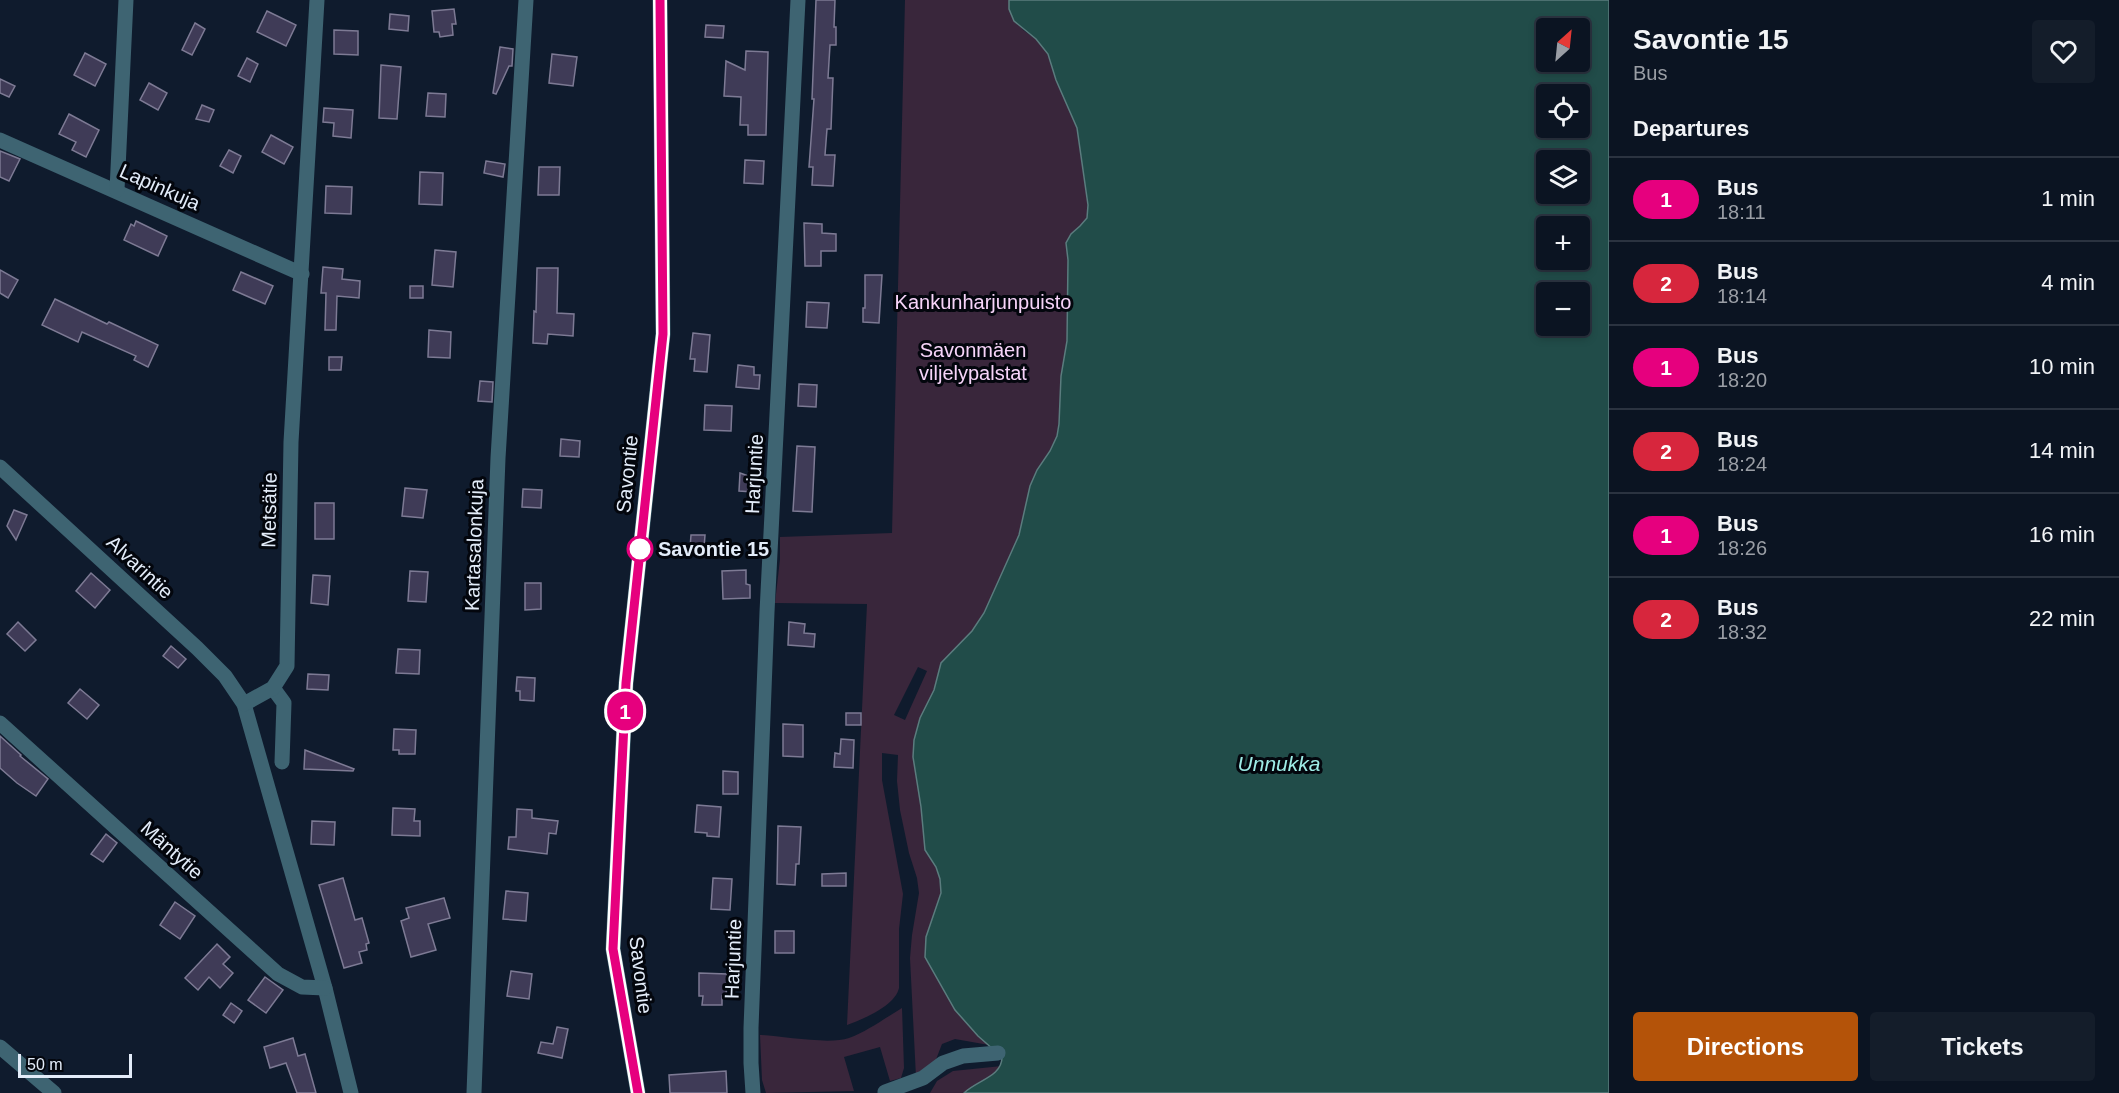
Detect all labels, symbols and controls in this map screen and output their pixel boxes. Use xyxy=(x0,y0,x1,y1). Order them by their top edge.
north arrow xyxy=(1536,18,1590,72)
map controls xyxy=(1536,18,1590,336)
button: heart xyxy=(2032,20,2095,83)
text: Savontie 15 xyxy=(1633,24,1789,55)
text: Bus xyxy=(1633,62,1667,84)
button: locate xyxy=(1536,84,1590,138)
text: Departures xyxy=(1633,116,1749,141)
button: layers xyxy=(1536,150,1590,204)
street label: Lapinkuja xyxy=(116,160,204,215)
text: Bus xyxy=(1717,175,1759,200)
text: 1 min xyxy=(2041,186,2095,211)
text: 1 xyxy=(1660,188,1672,211)
text: 18:11 xyxy=(1717,201,1766,223)
button: + xyxy=(1536,216,1590,270)
text: Bus xyxy=(1717,259,1759,284)
text: 4 min xyxy=(2041,270,2095,295)
text: 2 xyxy=(1660,272,1672,295)
button: − xyxy=(1536,282,1590,336)
text: 18:14 xyxy=(1717,285,1767,307)
park label: Kankunharjunpuisto xyxy=(895,291,1071,313)
park label: Savonmäen viljelypalstat xyxy=(919,339,1027,384)
text: Bus xyxy=(1717,343,1759,368)
text: 10 min xyxy=(2029,354,2095,379)
text: 1 xyxy=(1660,356,1672,379)
text: 18:20 xyxy=(1717,369,1767,391)
text: Bus xyxy=(1717,427,1759,452)
street label: Harjuntie xyxy=(741,433,767,515)
street label: Savontie xyxy=(612,434,642,514)
text: 14 min xyxy=(2029,438,2095,463)
text: 2 xyxy=(1660,440,1672,463)
text: 18:24 xyxy=(1717,453,1767,475)
street label: Metsätie xyxy=(257,472,281,548)
street label: Kartasalonkuja xyxy=(461,478,487,611)
text: Bus xyxy=(1717,511,1759,536)
text: 16 min xyxy=(2029,522,2095,547)
text: 1 xyxy=(1660,524,1672,547)
street label: Alvarintie xyxy=(102,531,178,603)
marker: Savontie 15 xyxy=(627,536,653,562)
text: 18:26 xyxy=(1717,537,1767,559)
place label: Savontie 15 xyxy=(658,538,769,560)
text: Bus xyxy=(1717,595,1759,620)
text: 22 min xyxy=(2029,606,2095,631)
text: 2 xyxy=(1660,608,1672,631)
text: 18:32 xyxy=(1717,621,1767,643)
line badge: 1 xyxy=(606,692,644,730)
text: 1 xyxy=(619,700,631,723)
water label: Unnukka xyxy=(1238,752,1320,775)
street label: Mäntytie xyxy=(137,817,207,883)
street label: Harjuntie xyxy=(721,919,745,999)
street label: Savontie xyxy=(625,935,657,1015)
button: Directions xyxy=(1633,1012,1858,1081)
button: Tickets xyxy=(1870,1012,2095,1081)
scale bar xyxy=(18,1051,132,1078)
text: 50 m xyxy=(27,1056,63,1073)

